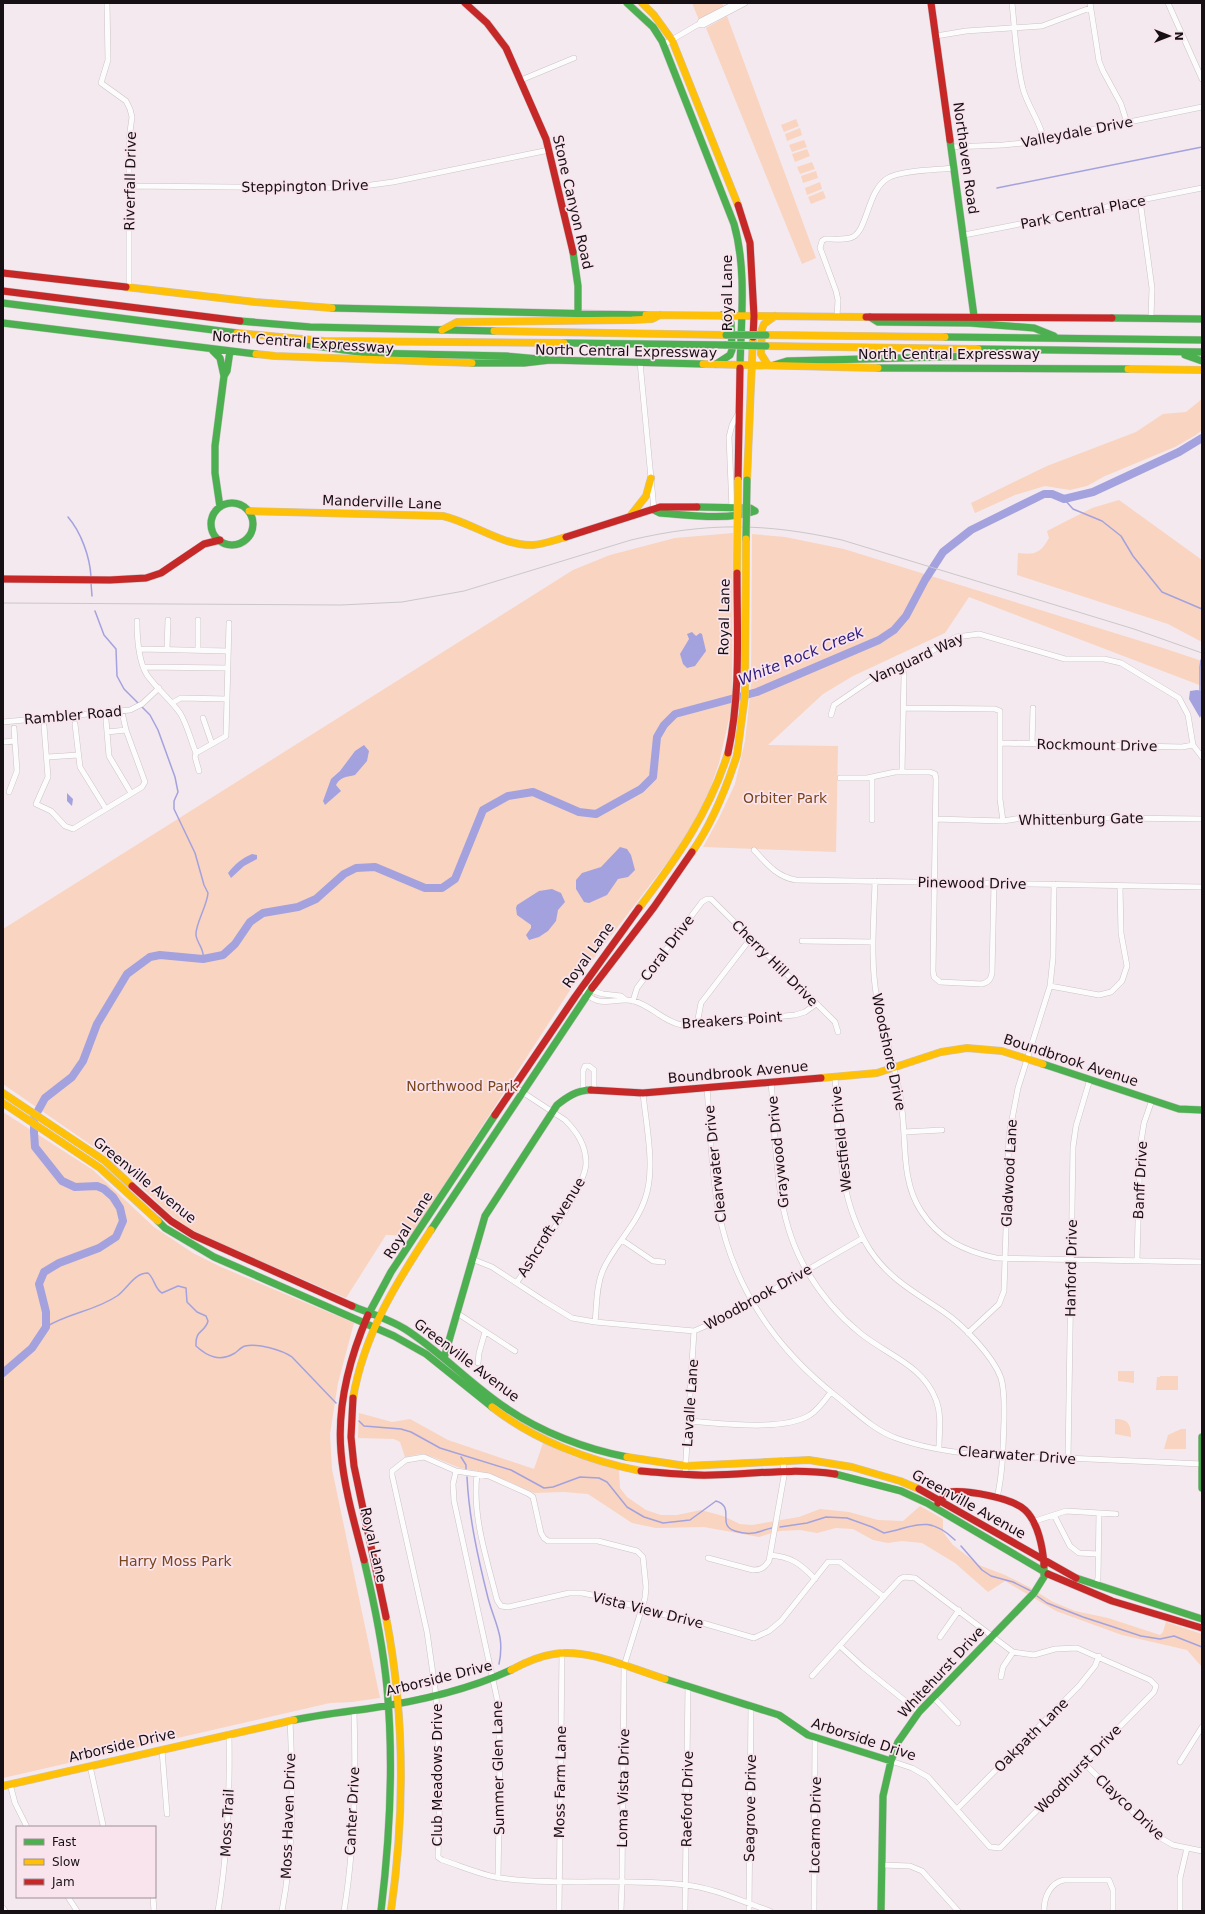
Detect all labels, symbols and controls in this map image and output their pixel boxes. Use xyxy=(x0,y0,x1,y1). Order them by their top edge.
north arrow xyxy=(1149,16,1189,56)
text: N xyxy=(1172,31,1185,41)
street label: Northaven Road xyxy=(950,101,982,215)
street label: Valleydale Drive xyxy=(1020,113,1134,151)
street label: Riverfall Drive xyxy=(121,131,139,231)
street label: Stone Canyon Road xyxy=(550,133,596,271)
street label: Steppington Drive xyxy=(241,177,369,195)
street label: Park Central Place xyxy=(1019,192,1147,232)
street label: Royal Lane xyxy=(719,255,735,331)
street label: North Central Expressway xyxy=(212,328,394,356)
street label: North Central Expressway xyxy=(535,341,717,361)
street label: North Central Expressway xyxy=(858,346,1040,362)
street label: Manderville Lane xyxy=(322,492,442,512)
street label: Royal Lane xyxy=(715,578,733,656)
water label: White Rock Creek xyxy=(736,622,867,689)
street label: Vanguard Way xyxy=(868,629,966,687)
street label: Rambler Road xyxy=(23,703,123,727)
street label: Rockmount Drive xyxy=(1037,736,1157,754)
park label: Orbiter Park xyxy=(743,790,828,806)
street label: Whittenburg Gate xyxy=(1018,810,1144,828)
street label: Pinewood Drive xyxy=(917,874,1027,892)
street label: Coral Drive xyxy=(637,912,697,984)
street label: Cherry Hill Drive xyxy=(729,917,821,1009)
street label: Royal Lane xyxy=(559,919,617,991)
street label: Woodshore Drive xyxy=(869,992,909,1112)
street label: Breakers Point xyxy=(681,1008,783,1031)
street label: Boundbrook Avenue xyxy=(1002,1031,1140,1089)
street label: Boundbrook Avenue xyxy=(667,1058,809,1086)
park label: Northwood Park xyxy=(406,1078,519,1094)
street label: Westfield Drive xyxy=(827,1085,855,1193)
street label: Graywood Drive xyxy=(764,1095,792,1209)
street label: Clearwater Drive xyxy=(701,1104,729,1224)
street label: Gladwood Lane xyxy=(998,1119,1020,1227)
street label: Greenville Avenue xyxy=(90,1134,200,1226)
street label: Banff Drive xyxy=(1130,1140,1150,1220)
street label: Ashcroft Avenue xyxy=(514,1174,588,1280)
street label: Royal Lane xyxy=(380,1188,436,1262)
street label: Hanford Drive xyxy=(1062,1219,1080,1317)
street label: Woodbrook Drive xyxy=(701,1261,815,1333)
street label: Greenville Avenue xyxy=(411,1315,523,1405)
street label: Lavalle Lane xyxy=(679,1359,701,1447)
street label: Clearwater Drive xyxy=(957,1443,1077,1467)
street label: Greenville Avenue xyxy=(909,1466,1029,1542)
street label: Royal Lane xyxy=(358,1506,390,1584)
park label: Harry Moss Park xyxy=(118,1553,232,1569)
street label: Vista View Drive xyxy=(591,1588,705,1632)
street label: Whitehurst Drive xyxy=(895,1623,987,1721)
street label: Arborside Drive xyxy=(384,1657,494,1699)
street label: Oakpath Lane xyxy=(991,1695,1071,1775)
street label: Summer Glen Lane xyxy=(489,1701,507,1835)
street label: Club Meadows Drive xyxy=(429,1703,445,1847)
street label: Arborside Drive xyxy=(810,1715,918,1763)
street label: Woodhurst Drive xyxy=(1032,1721,1124,1817)
street label: Arborside Drive xyxy=(67,1725,177,1765)
street label: Moss Farm Lane xyxy=(551,1726,569,1838)
street label: Loma Vista Drive xyxy=(614,1728,632,1848)
street label: Raeford Drive xyxy=(678,1751,696,1847)
street label: Moss Haven Drive xyxy=(278,1753,298,1879)
street label: Seagrove Drive xyxy=(741,1754,759,1862)
street label: Canter Drive xyxy=(342,1766,362,1856)
street label: Clayco Drive xyxy=(1092,1771,1168,1843)
street label: Locarno Drive xyxy=(806,1776,824,1874)
street label: Moss Trail xyxy=(217,1788,237,1858)
legend xyxy=(16,1826,156,1898)
text: Fast xyxy=(52,1835,76,1849)
text: Slow xyxy=(52,1855,80,1869)
text: Jam xyxy=(51,1875,75,1889)

